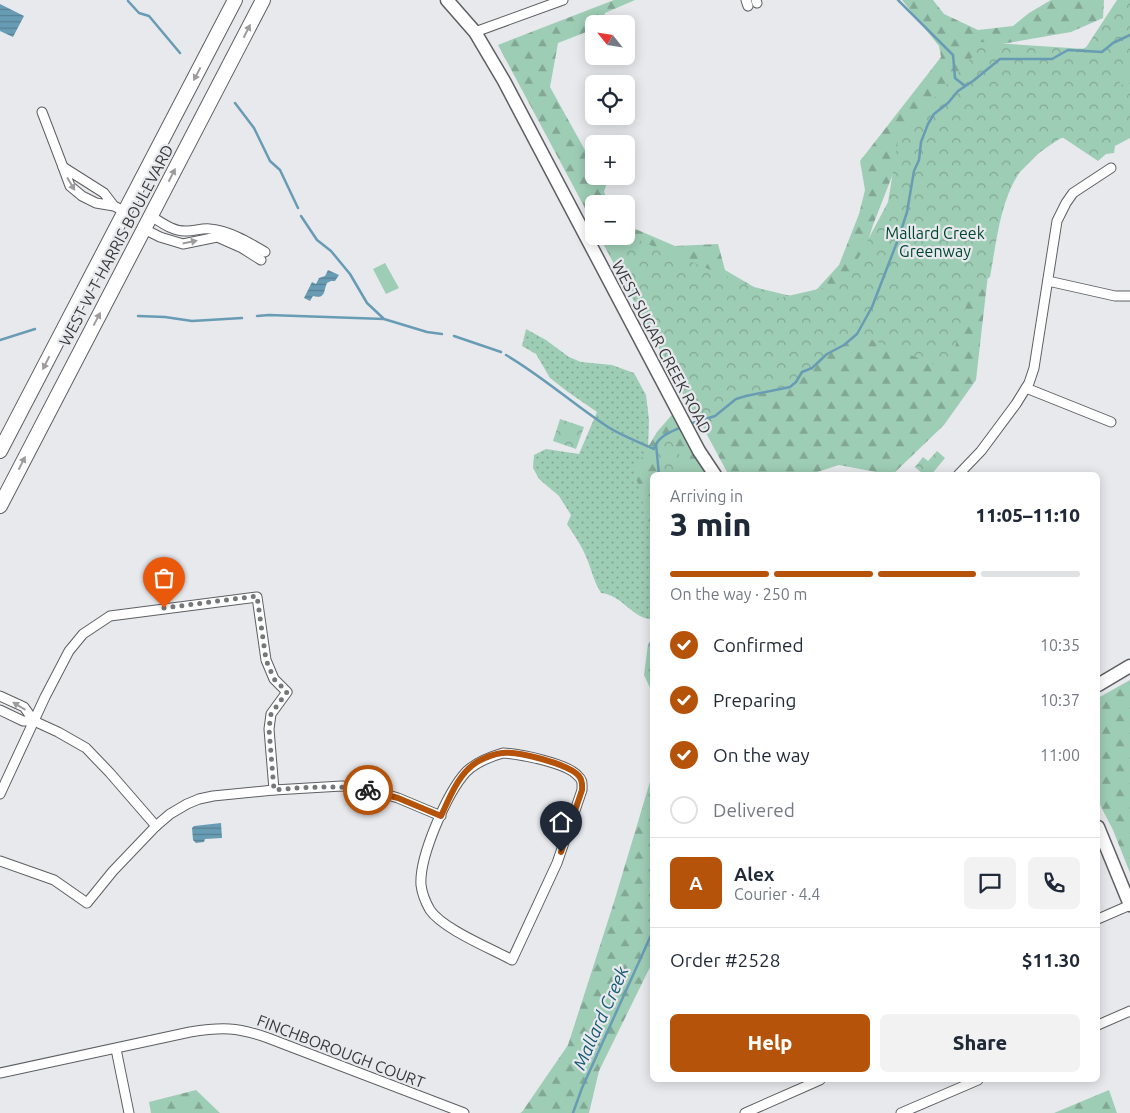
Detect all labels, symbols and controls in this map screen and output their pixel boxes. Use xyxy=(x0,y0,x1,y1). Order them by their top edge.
north arrow xyxy=(585,15,635,65)
map controls xyxy=(585,15,635,245)
one-way arrow xyxy=(243,23,251,38)
one-way arrow xyxy=(192,68,201,81)
button: locate xyxy=(585,75,635,125)
button: + xyxy=(585,135,635,185)
street label: WEST W T HARRIS BOULEVARD xyxy=(55,141,177,349)
one-way arrow xyxy=(168,167,176,182)
one-way arrow xyxy=(66,177,75,190)
button: − xyxy=(585,195,635,245)
park label: Mallard Creek Greenway xyxy=(885,224,985,260)
one-way arrow xyxy=(182,238,197,246)
street label: WEST SUGAR CREEK ROAD xyxy=(609,257,715,437)
one-way arrow xyxy=(93,311,101,326)
one-way arrow xyxy=(42,356,50,370)
one-way arrow xyxy=(18,456,26,470)
text: Arriving in xyxy=(670,487,743,505)
text: 11:05–11:10 xyxy=(975,504,1080,526)
text: 3 min xyxy=(670,506,751,542)
pin xyxy=(143,557,185,608)
icon: bag xyxy=(150,564,178,592)
text: On the way · 250 m xyxy=(670,585,807,603)
icon: check xyxy=(670,631,698,659)
text: Confirmed xyxy=(713,634,804,656)
text: 10:35 xyxy=(1040,636,1080,654)
icon: check xyxy=(670,686,698,714)
text: Preparing xyxy=(713,689,797,711)
text: 10:37 xyxy=(1040,691,1080,709)
one-way arrow xyxy=(12,701,26,710)
icon: check xyxy=(670,741,698,769)
text: On the way xyxy=(713,744,810,766)
text: 11:00 xyxy=(1040,746,1080,764)
courier xyxy=(343,765,393,815)
icon: bike xyxy=(354,776,382,804)
text: Delivered xyxy=(713,799,795,821)
pin xyxy=(540,801,582,852)
icon: home xyxy=(547,808,575,836)
button: chat xyxy=(964,857,1016,909)
button: phone xyxy=(1028,857,1080,909)
text: Alex xyxy=(734,863,774,885)
text: A xyxy=(689,872,703,894)
text: Courier · 4.4 xyxy=(734,885,820,903)
text: Order #2528 xyxy=(670,949,780,971)
text: $11.30 xyxy=(1022,949,1080,971)
water label: Mallard Creek xyxy=(568,962,632,1072)
street label: FINCHBOROUGH COURT xyxy=(255,1011,427,1091)
button: Help xyxy=(670,1014,870,1072)
button: Share xyxy=(880,1014,1080,1072)

